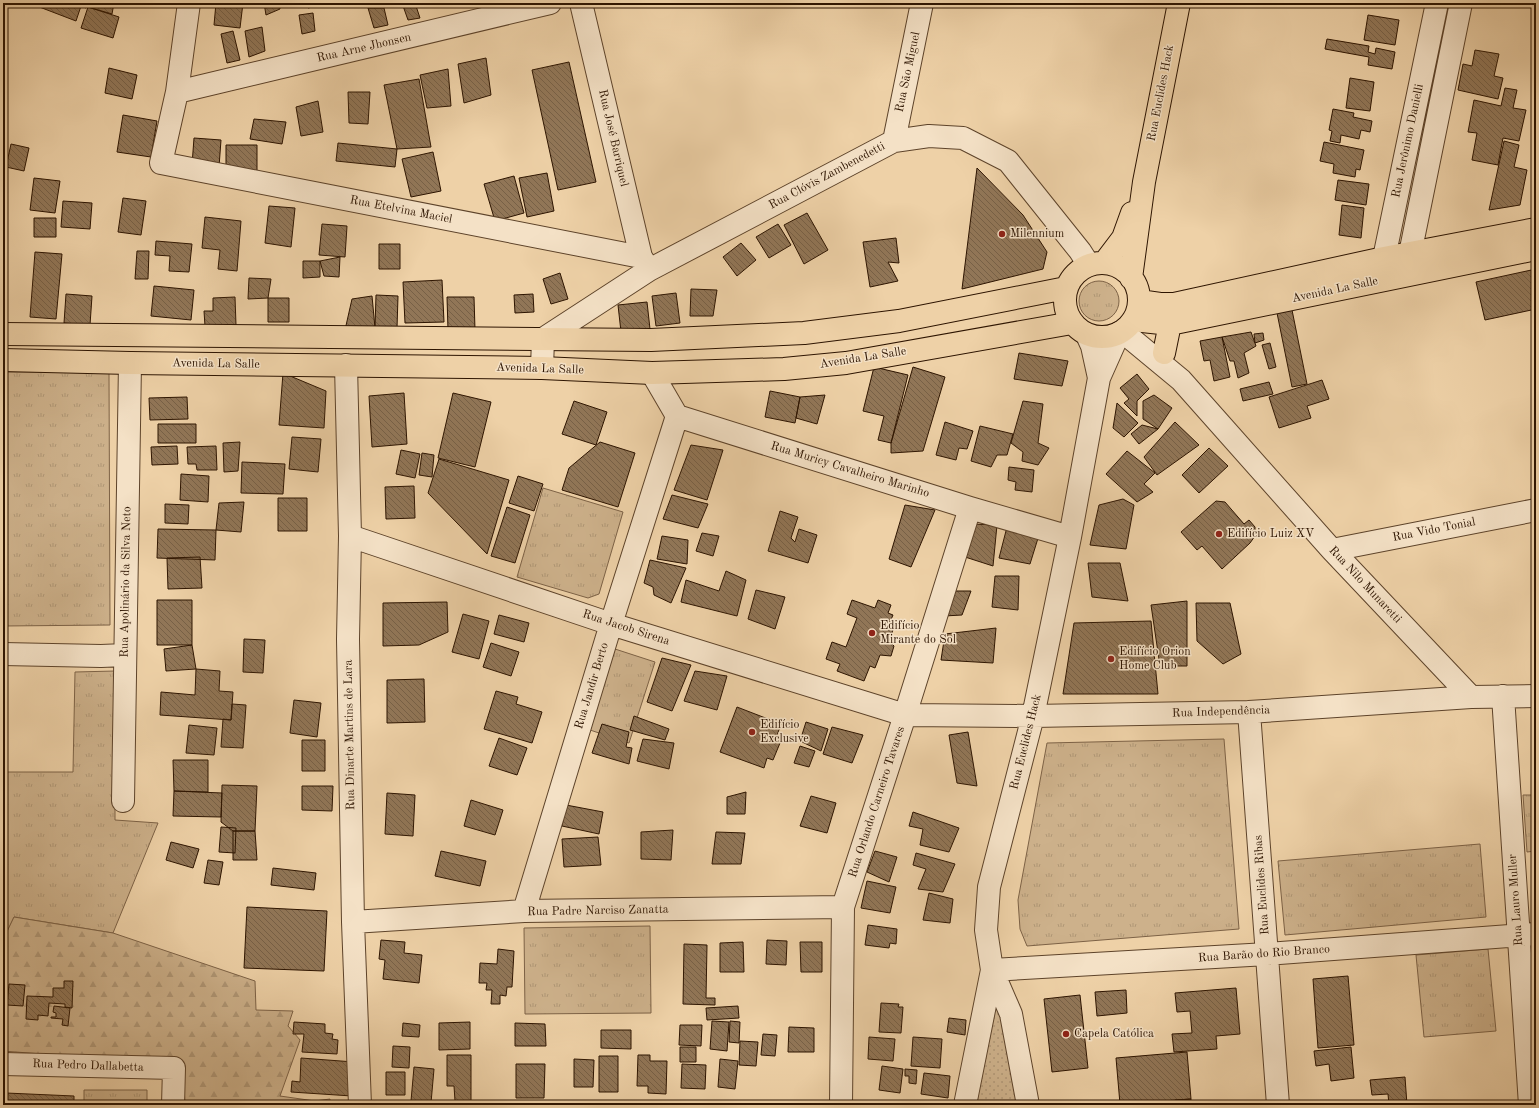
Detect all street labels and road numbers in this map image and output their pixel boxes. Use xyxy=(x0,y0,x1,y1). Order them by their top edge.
street label: Rua Arne Jhonsen xyxy=(316,31,413,65)
street label: Rua São Miguel xyxy=(894,31,922,113)
street label: Rua Euclides Hack xyxy=(1146,44,1176,142)
street label: Rua Jerônimo Danielli xyxy=(1390,83,1426,199)
street label: Rua José Barriquel xyxy=(596,88,630,188)
street label: Rua Clóvis Zambenedetti xyxy=(767,140,887,212)
street label: Rua Etelvina Maciel xyxy=(349,194,453,226)
street label: Avenida La Salle xyxy=(1291,275,1380,305)
street label: Avenida La Salle xyxy=(819,345,908,371)
street label: Avenida La Salle xyxy=(172,357,260,371)
street label: Avenida La Salle xyxy=(496,361,584,377)
street label: Rua Muricy Cavalheiro Marinho xyxy=(769,440,931,500)
street label: Rua Apolinário da Silva Neto xyxy=(119,506,133,658)
street label: Rua Vido Tonial xyxy=(1391,516,1477,544)
street label: Rua Nilo Munaretti xyxy=(1326,544,1404,626)
street label: Rua Jacob Sirena xyxy=(581,608,671,648)
street label: Rua Jandir Berto xyxy=(573,641,611,731)
street label: Rua Dinarte Martins de Lara xyxy=(343,660,357,810)
street label: Rua Euclides Hack xyxy=(1008,693,1044,791)
street label: Rua Independência xyxy=(1172,704,1270,720)
street label: Rua Orlando Carneiro Tavares xyxy=(847,725,907,879)
street label: Rua Euclides Ribas xyxy=(1253,835,1271,935)
street label: Rua Lauro Muller xyxy=(1507,853,1525,946)
street label: Rua Padre Narciso Zanatta xyxy=(527,904,669,918)
street label: Rua Barão do Rio Branco xyxy=(1198,943,1330,965)
street label: Rua Pedro Dallabetta xyxy=(32,1058,144,1074)

